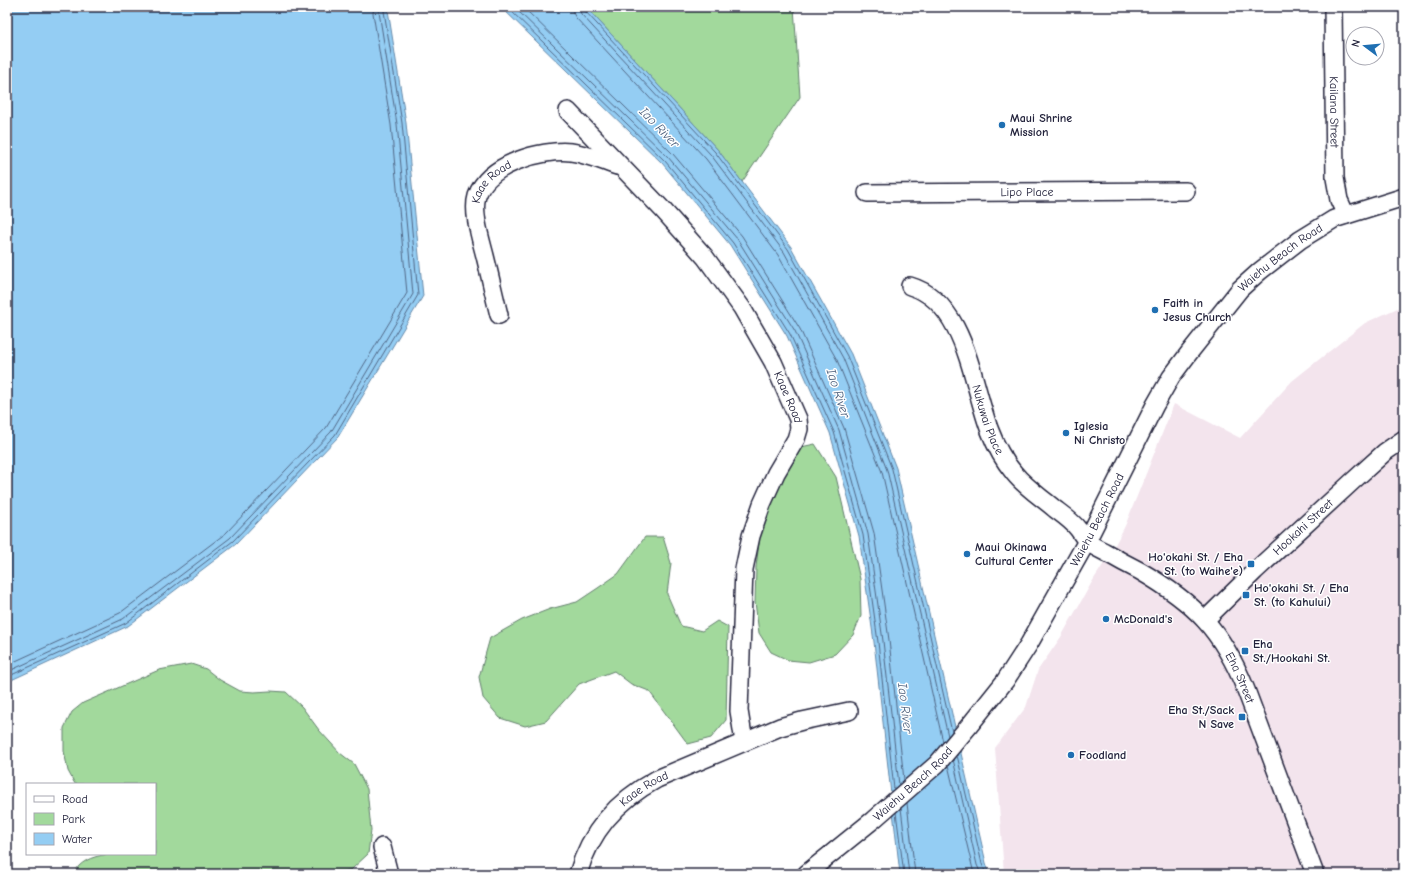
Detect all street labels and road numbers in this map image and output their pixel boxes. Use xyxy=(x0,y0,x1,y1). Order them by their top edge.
street label: Kailana Street xyxy=(1327,76,1342,148)
street label: Kaae Road xyxy=(469,157,514,204)
street label: Lipo Place xyxy=(1001,185,1053,199)
street label: Waiehu Beach Road xyxy=(1235,221,1325,294)
street label: Kaae Road xyxy=(771,369,805,423)
street label: Nukuwai Place xyxy=(969,383,1007,457)
street label: Waiehu Beach Road xyxy=(1067,471,1127,569)
street label: Hookahi Street xyxy=(1270,496,1336,558)
street label: Eha Street xyxy=(1222,650,1257,706)
street label: Waiehu Beach Road xyxy=(870,744,956,824)
street label: Kaae Road xyxy=(617,768,670,809)

